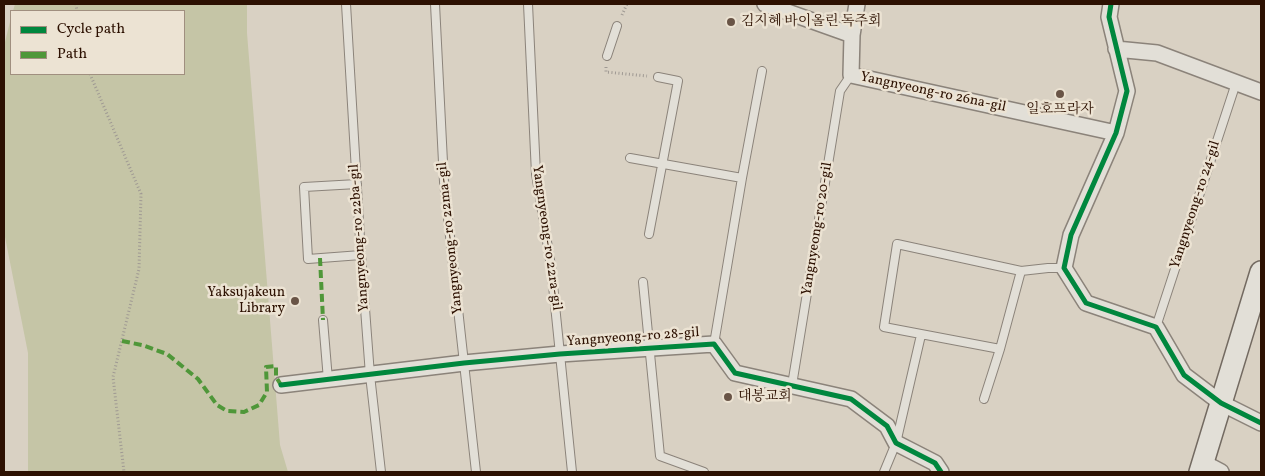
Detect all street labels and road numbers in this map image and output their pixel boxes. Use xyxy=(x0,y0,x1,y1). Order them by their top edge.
street label: Yangnyeong-ro 26na-gil xyxy=(859,69,1007,117)
street label: Yangnyeong-ro 24-gil xyxy=(1167,139,1225,271)
street label: Yangnyeong-ro 22ma-gil xyxy=(435,161,467,315)
street label: Yangnyeong-ro 20-gil xyxy=(799,161,837,297)
street label: Yangnyeong-ro 22ba-gil xyxy=(346,163,374,313)
street label: Yangnyeong-ro 22ra-gil xyxy=(527,164,565,312)
street label: Yangnyeong-ro 28-gil xyxy=(566,325,700,351)

